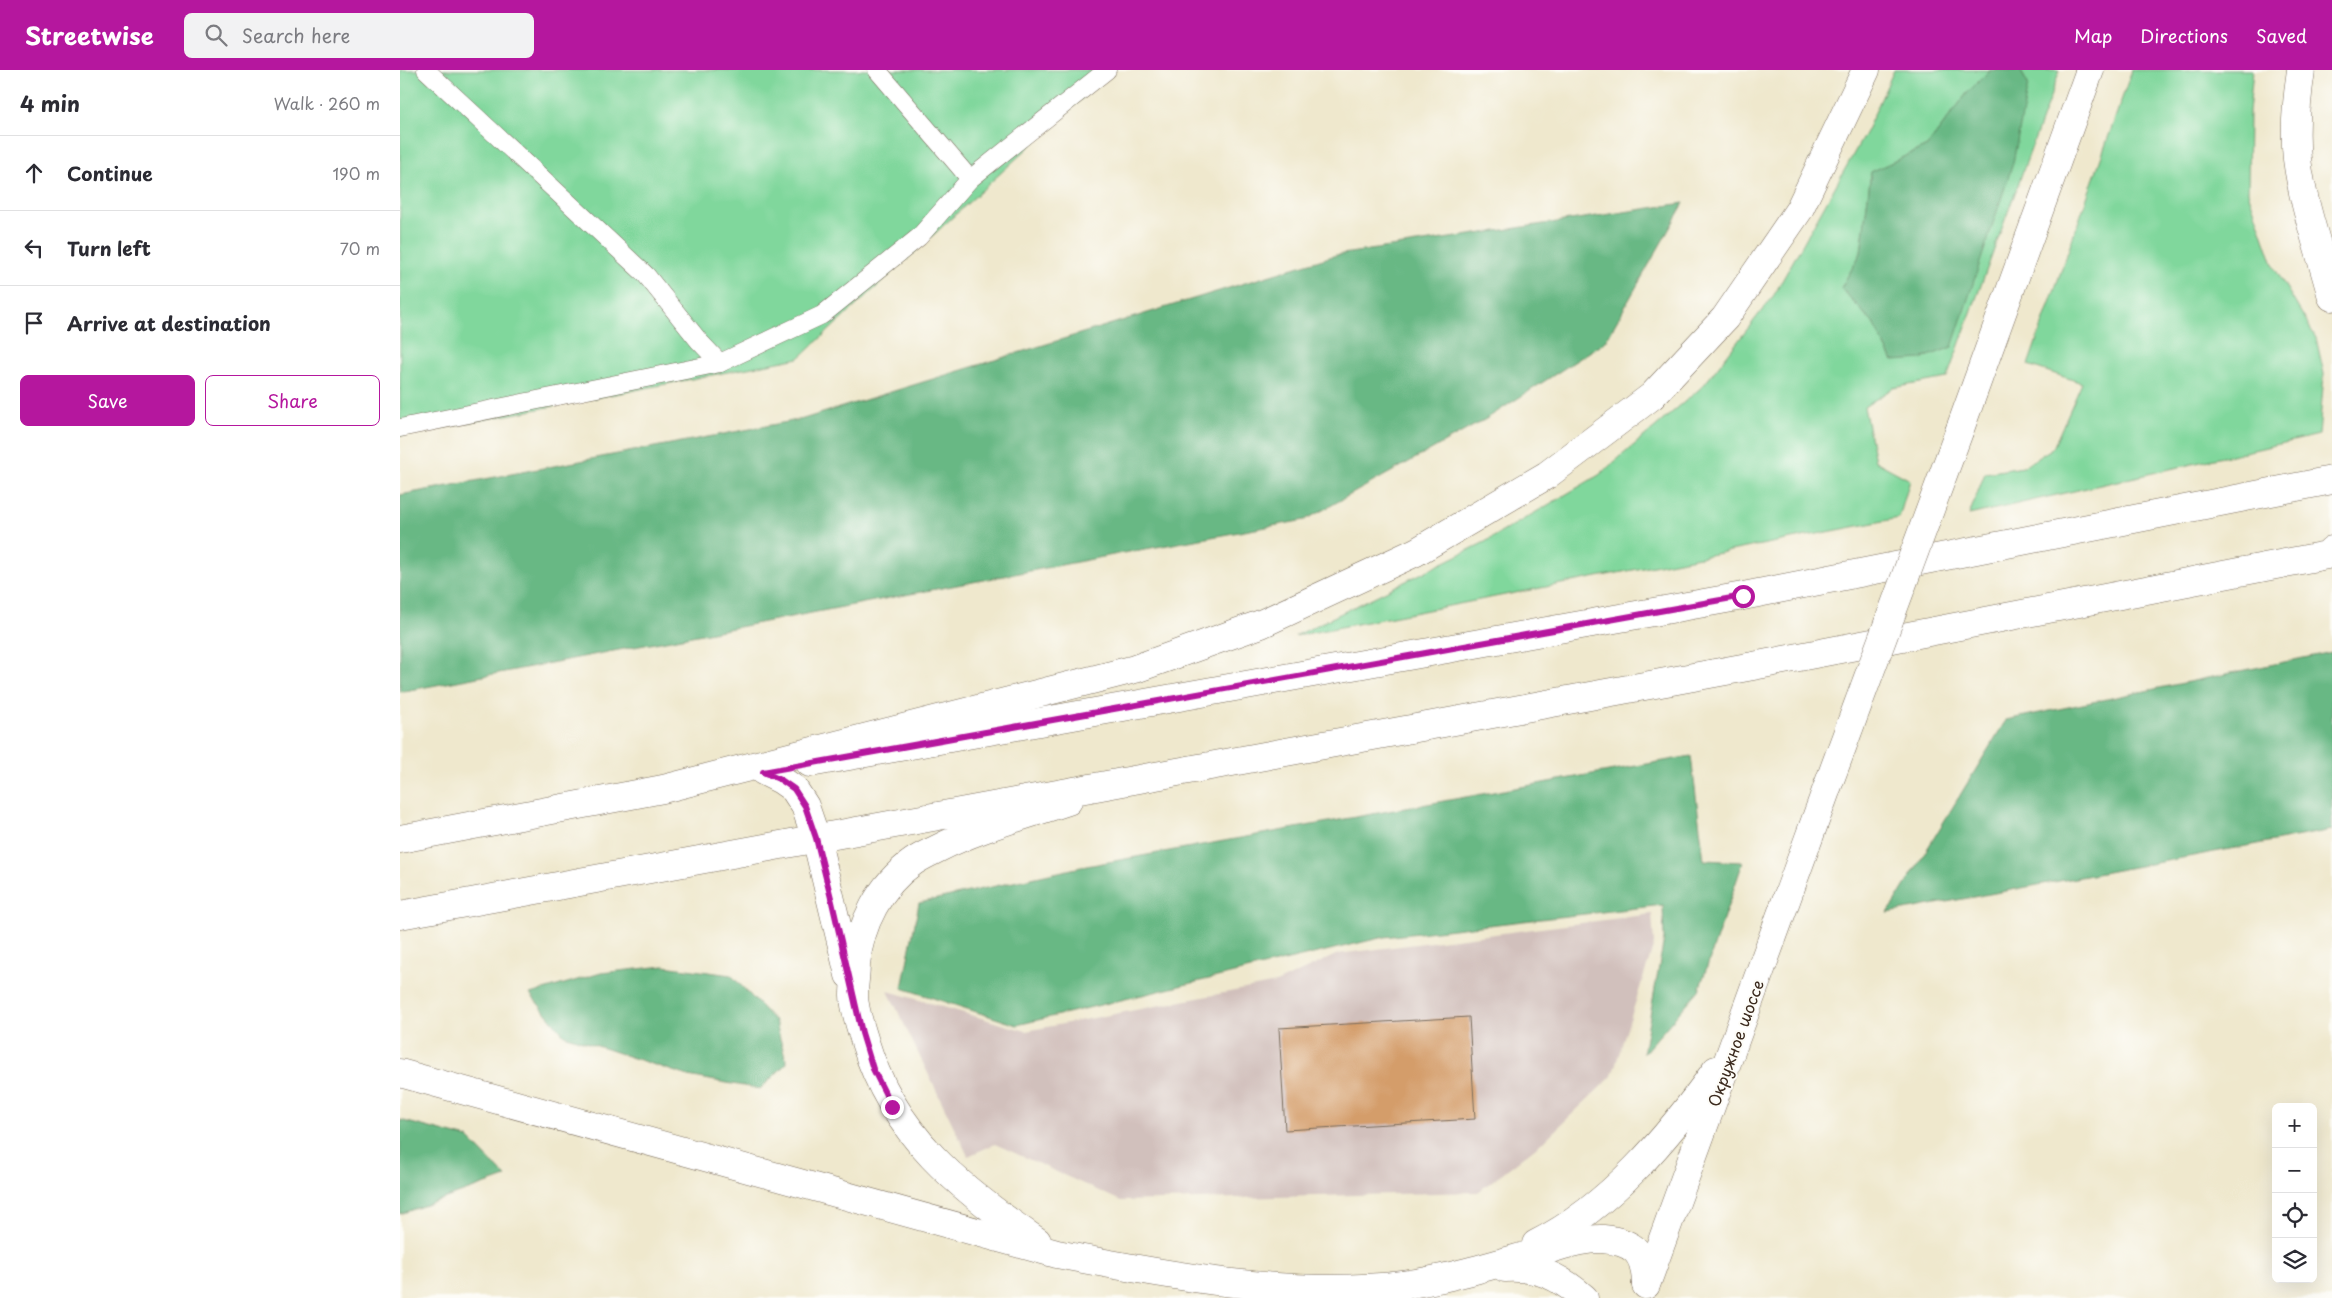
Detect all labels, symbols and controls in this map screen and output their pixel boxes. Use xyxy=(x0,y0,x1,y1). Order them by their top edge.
search box xyxy=(184,13,534,58)
text: Streetwise xyxy=(25,17,154,53)
icon: search xyxy=(202,21,230,49)
text: Search here xyxy=(242,21,350,49)
text: Map xyxy=(2074,22,2112,49)
text: Directions xyxy=(2140,22,2228,49)
text: Saved xyxy=(2256,22,2307,49)
text: 4 min xyxy=(20,87,80,119)
text: Walk · 260 m xyxy=(274,91,380,115)
icon: ahead xyxy=(20,159,48,187)
text: Continue xyxy=(67,159,153,187)
text: 190 m xyxy=(332,161,380,185)
icon: left xyxy=(20,234,48,262)
text: Turn left xyxy=(67,234,151,262)
text: 70 m xyxy=(340,236,380,260)
icon: arrive xyxy=(20,309,48,337)
text: Arrive at destination xyxy=(67,309,271,337)
button: Save xyxy=(20,375,195,426)
button: Share xyxy=(205,375,380,426)
route start xyxy=(1732,585,1755,608)
street label: Окружное шоссе xyxy=(1701,976,1769,1110)
route end xyxy=(881,1096,904,1119)
map controls xyxy=(2272,1103,2317,1283)
button: + xyxy=(2272,1103,2317,1148)
button: − xyxy=(2272,1148,2317,1193)
button: locate xyxy=(2272,1193,2317,1238)
button: layers xyxy=(2272,1238,2317,1283)

